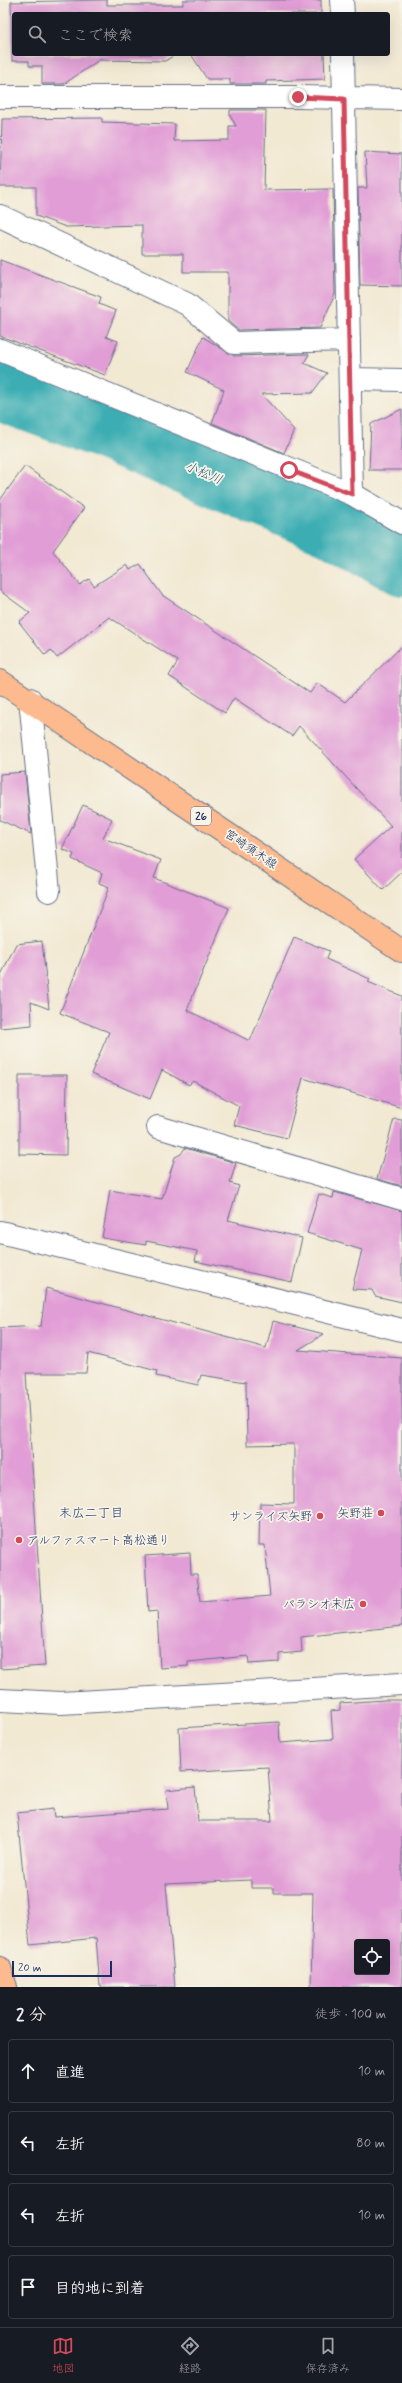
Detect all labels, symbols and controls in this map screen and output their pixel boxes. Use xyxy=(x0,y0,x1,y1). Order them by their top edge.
search box xyxy=(12,12,390,56)
icon: search xyxy=(26,23,48,45)
text: ここで検索 xyxy=(58,26,133,46)
route end xyxy=(289,88,307,106)
water label: 小松川 xyxy=(182,458,225,489)
route start xyxy=(280,461,298,479)
road number: 26 xyxy=(191,807,211,825)
street label: 宮崎須木線 xyxy=(221,826,280,873)
district label: 末広二丁目 xyxy=(58,1505,124,1522)
place label: 矢野荘 xyxy=(337,1506,373,1522)
marker: 矢野荘 xyxy=(376,1508,386,1518)
place label: サンライズ矢野 xyxy=(229,1509,312,1525)
marker: サンライズ矢野 xyxy=(315,1511,325,1521)
place label: アルファスマート高松通り xyxy=(27,1533,170,1549)
marker: アルファスマート高松通り xyxy=(14,1535,24,1545)
place label: パラシオ末広 xyxy=(283,1597,355,1613)
marker: パラシオ末広 xyxy=(358,1599,368,1609)
map controls xyxy=(354,1939,390,1975)
button: locate xyxy=(354,1939,390,1975)
scale bar xyxy=(12,1959,112,1978)
text: 20 m xyxy=(18,1961,41,1975)
text: 2 分 xyxy=(16,2004,46,2026)
text: 徒歩 · 100 m xyxy=(315,2006,386,2023)
icon: ahead xyxy=(17,2060,39,2082)
text: 直進 xyxy=(55,2063,85,2083)
text: 10 m xyxy=(358,2063,385,2080)
icon: left xyxy=(17,2132,39,2154)
text: 左折 xyxy=(55,2135,85,2155)
text: 80 m xyxy=(356,2135,385,2152)
icon: left xyxy=(17,2204,39,2226)
text: 左折 xyxy=(55,2207,85,2227)
text: 10 m xyxy=(358,2207,385,2224)
icon: arrive xyxy=(17,2276,39,2298)
text: 目的地に到着 xyxy=(55,2279,145,2299)
tab: 地図 xyxy=(52,2335,74,2376)
tab: 経路 xyxy=(179,2335,201,2376)
tab: 保存済み xyxy=(306,2335,350,2376)

